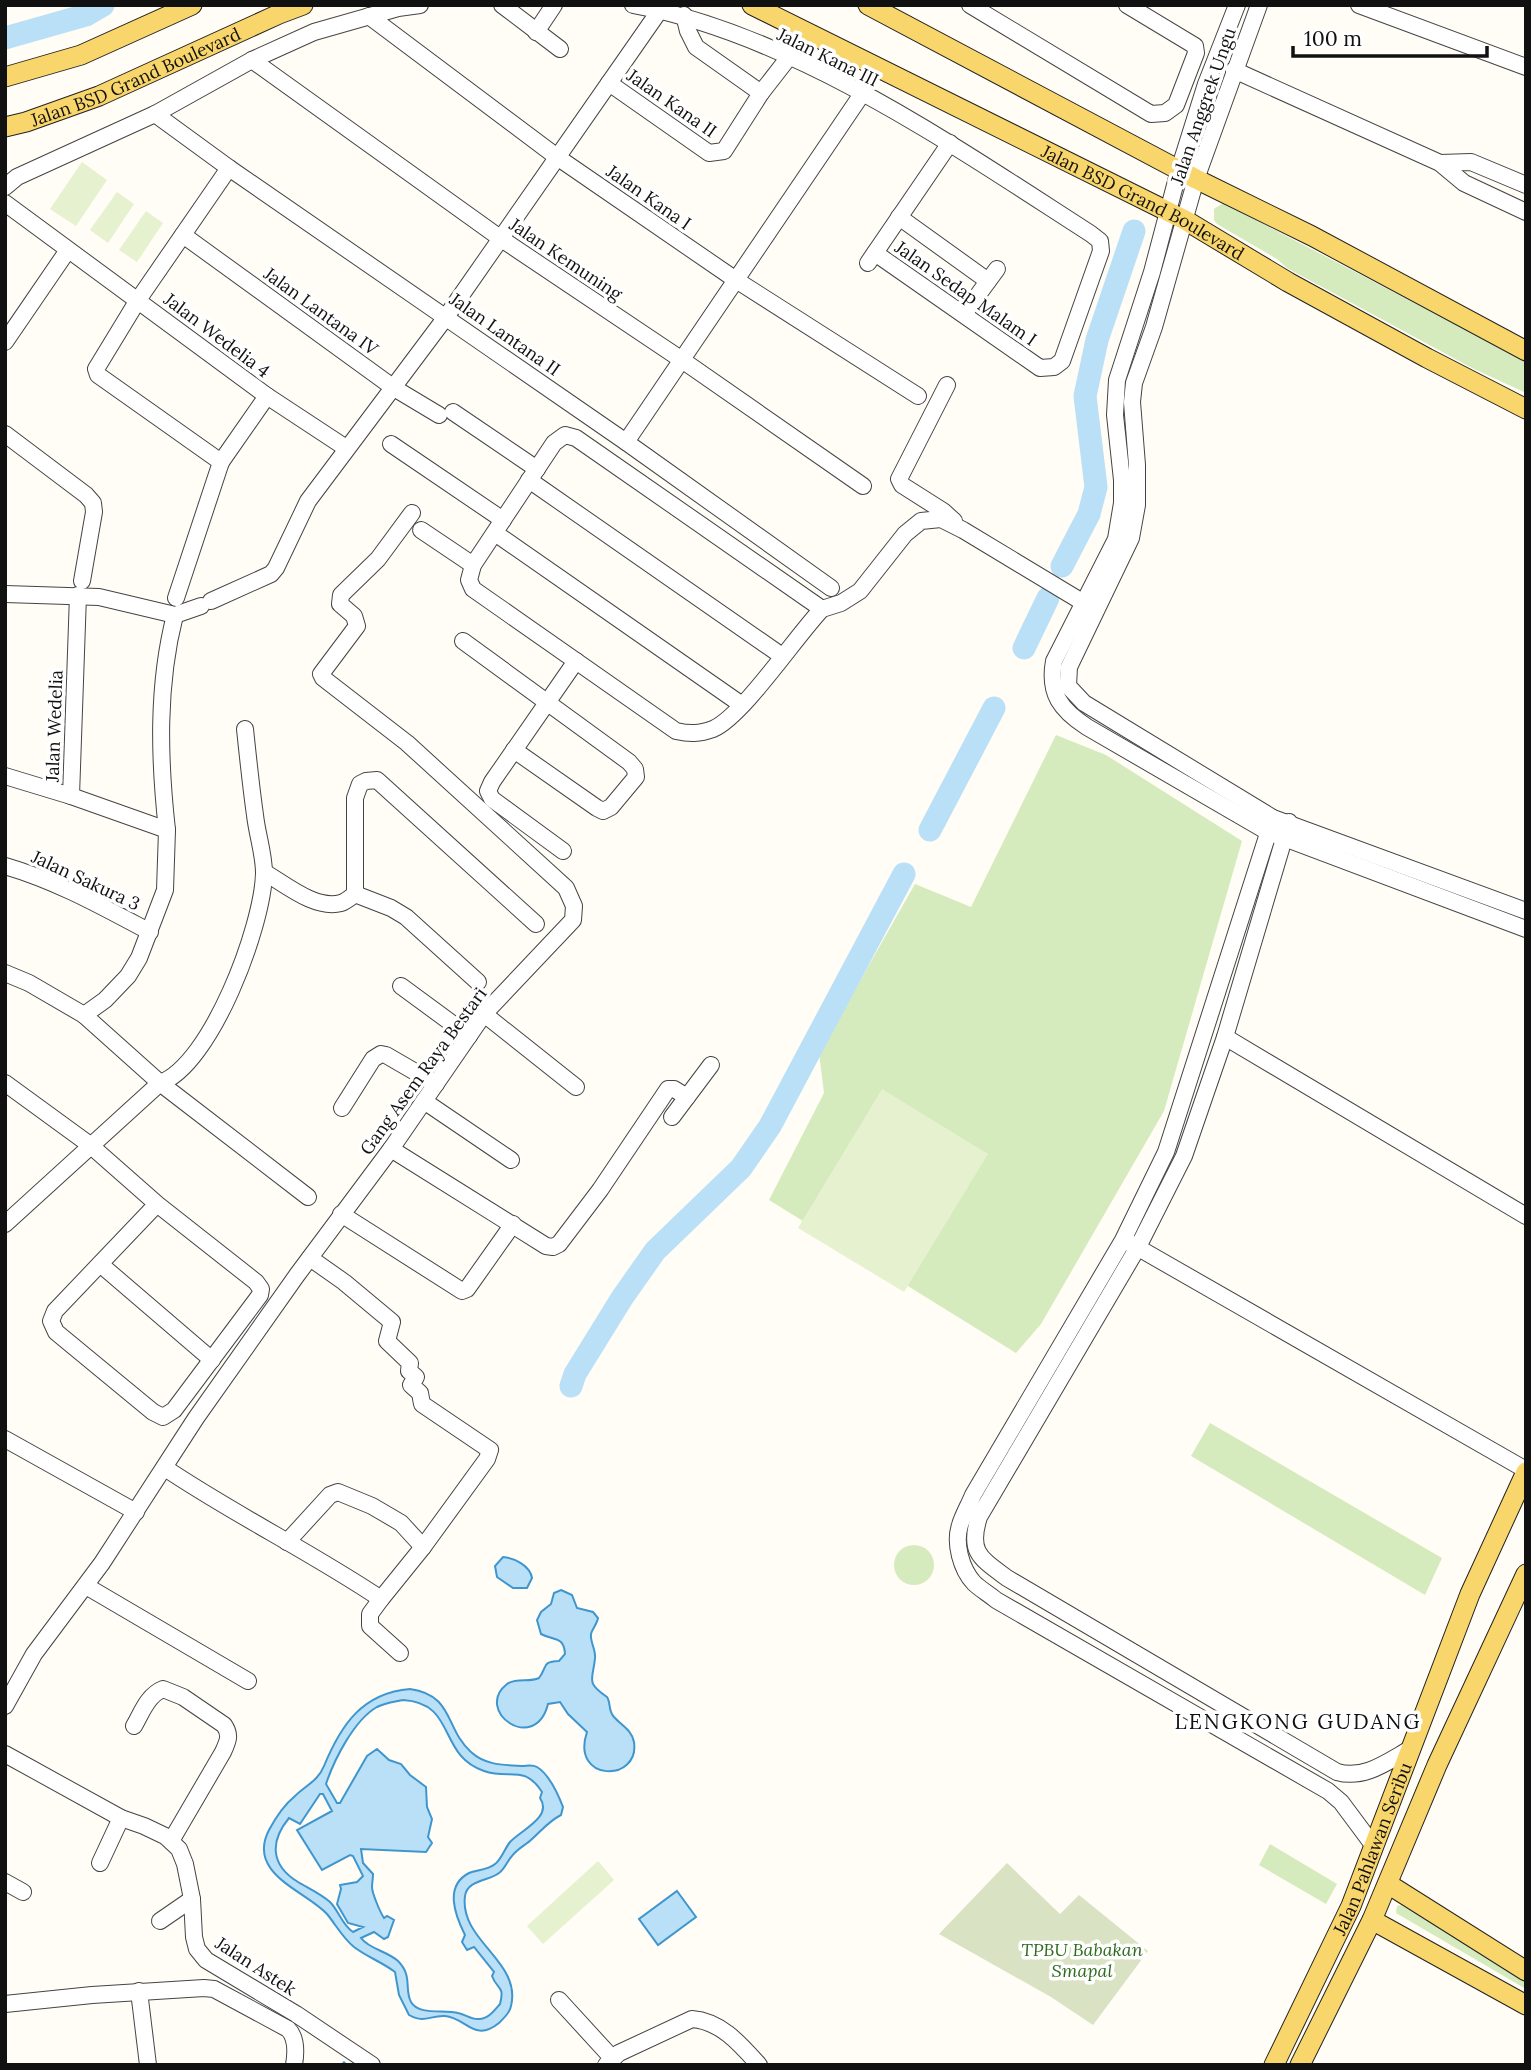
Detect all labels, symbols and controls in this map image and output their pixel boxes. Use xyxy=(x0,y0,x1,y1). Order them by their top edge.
scale bar xyxy=(1293,14,1487,58)
street label: Jalan BSD Grand Boulevard xyxy=(26,22,244,131)
street label: Jalan Kana III xyxy=(773,22,883,91)
street label: Jalan Anggrek Ungu xyxy=(1165,24,1241,189)
text: 100 m xyxy=(1304,25,1362,52)
street label: Jalan Kana II xyxy=(622,63,721,142)
street label: Jalan BSD Grand Boulevard xyxy=(1037,139,1249,265)
street label: Jalan Kana I xyxy=(601,159,696,235)
street label: Jalan Kemuning xyxy=(504,212,628,306)
street label: Jalan Sedap Malam I xyxy=(890,235,1041,351)
street label: Jalan Lantana IV xyxy=(259,261,384,361)
street label: Jalan Wedelia 4 xyxy=(159,287,275,382)
street label: Jalan Lantana II xyxy=(444,287,565,381)
street label: Jalan Wedelia xyxy=(41,670,67,783)
street label: Jalan Sakura 3 xyxy=(27,844,144,915)
street label: Gang Asem Raya Bestari xyxy=(355,983,491,1159)
district label: LENGKONG GUDANG xyxy=(1175,1708,1421,1735)
street label: Jalan Pahlawan Seribu xyxy=(1327,1759,1416,1939)
street label: Jalan Astek xyxy=(210,1931,301,2001)
park label: TPBU Babakan Smapal xyxy=(1021,1938,1143,1982)

